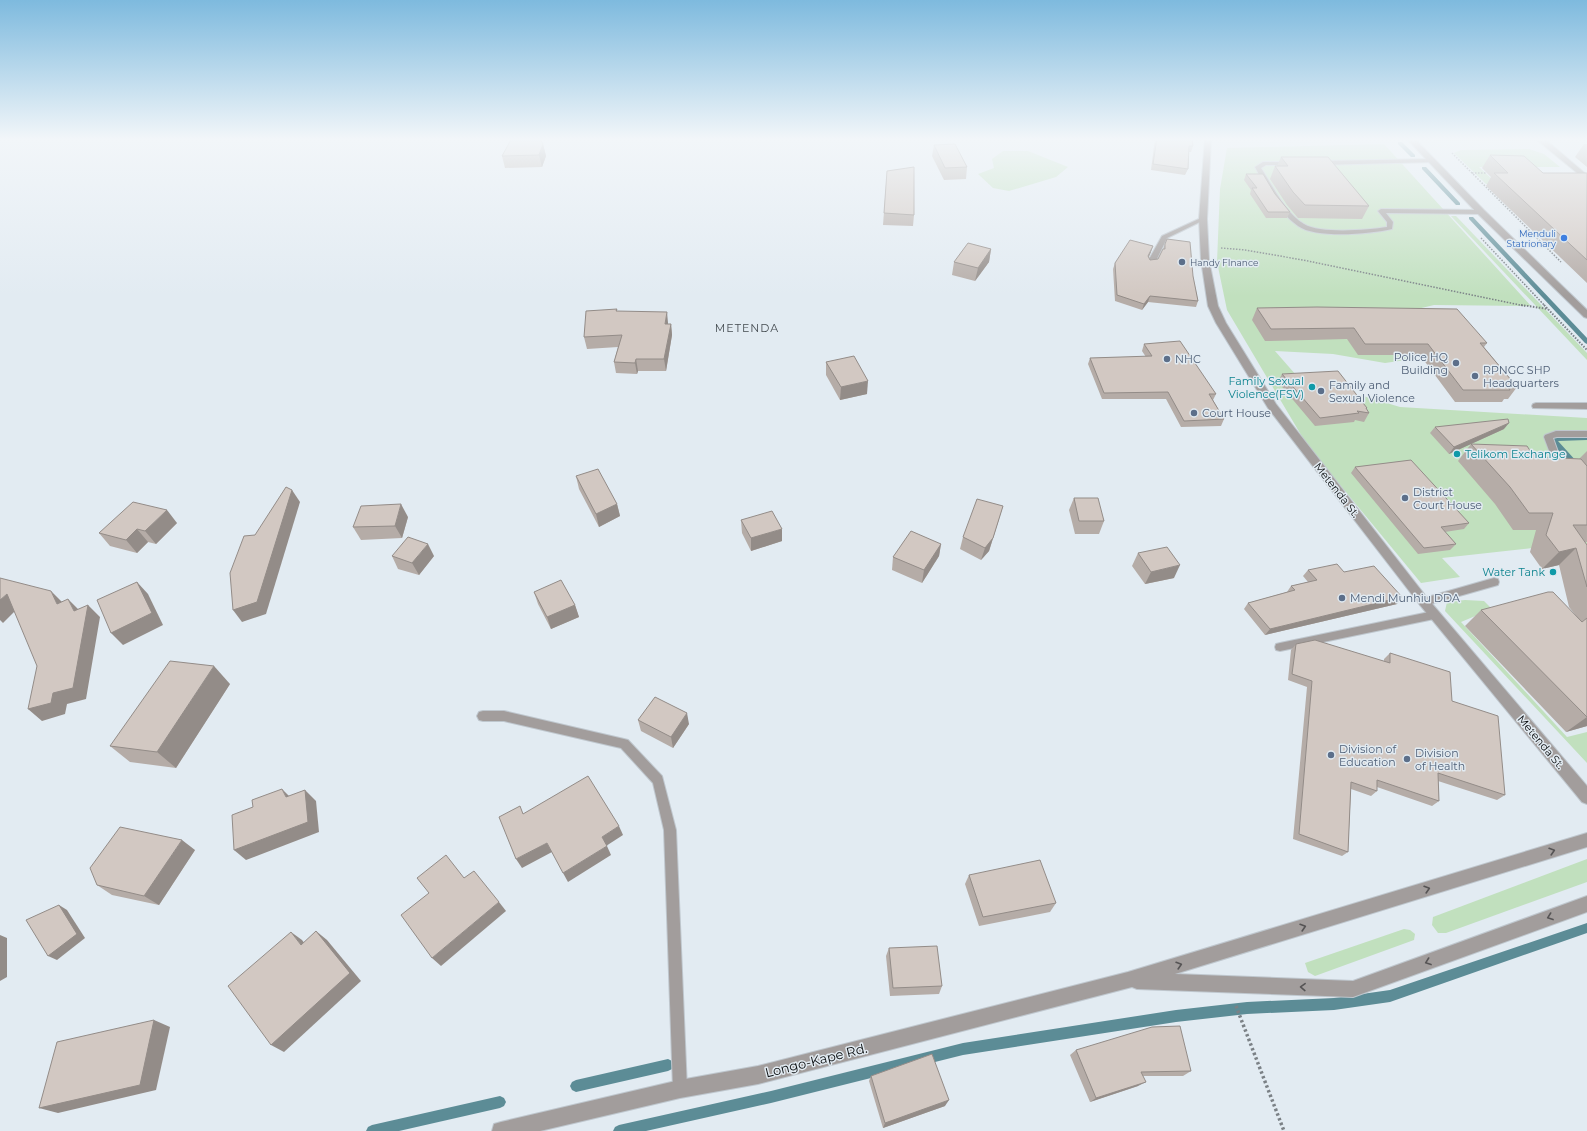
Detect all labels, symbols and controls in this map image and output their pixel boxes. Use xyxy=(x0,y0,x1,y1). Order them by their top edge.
place label: Menduli Statrionary xyxy=(1507,228,1556,249)
marker: Menduli Statrionary xyxy=(1559,233,1569,243)
marker: Handy FInance xyxy=(1177,257,1187,267)
place label: Handy FInance xyxy=(1190,257,1259,268)
district label: METENDA xyxy=(715,321,779,335)
place label: Police HQ Building xyxy=(1394,350,1449,377)
place label: NHC xyxy=(1175,352,1201,366)
marker: NHC xyxy=(1162,354,1172,364)
marker: Police HQ Building xyxy=(1451,358,1461,368)
place label: RPNGC SHP Headquarters xyxy=(1483,363,1560,390)
marker: RPNGC SHP Headquarters xyxy=(1470,371,1480,381)
place label: Family Sexual Violence(FSV) xyxy=(1228,374,1304,401)
place label: Family and Sexual Violence xyxy=(1329,378,1415,405)
marker: Family Sexual Violence(FSV) xyxy=(1307,382,1317,392)
marker: Family and Sexual Violence xyxy=(1316,386,1326,396)
place label: Court House xyxy=(1202,406,1271,420)
marker: Court House xyxy=(1189,408,1199,418)
place label: Telikom Exchange xyxy=(1465,447,1566,461)
marker: Telikom Exchange xyxy=(1452,449,1462,459)
street label: Metenda St. xyxy=(1311,460,1363,520)
place label: District Court House xyxy=(1413,485,1482,512)
marker: District Court House xyxy=(1400,493,1410,503)
place label: Water Tank xyxy=(1482,565,1545,579)
marker: Water Tank xyxy=(1548,567,1558,577)
place label: Mendi Munhiu DDA xyxy=(1350,591,1460,605)
marker: Mendi Munhiu DDA xyxy=(1337,593,1347,603)
street label: Metenda St. xyxy=(1514,712,1568,772)
place label: Division of Education xyxy=(1339,742,1397,769)
place label: Division of Health xyxy=(1415,746,1465,773)
marker: Division of Education xyxy=(1326,750,1336,760)
marker: Division of Health xyxy=(1402,754,1412,764)
one-way arrow xyxy=(1548,847,1555,855)
one-way arrow xyxy=(1424,885,1431,894)
one-way arrow xyxy=(1547,913,1554,921)
one-way arrow xyxy=(1299,923,1306,932)
one-way arrow xyxy=(1425,957,1432,965)
one-way arrow xyxy=(1175,961,1182,970)
one-way arrow xyxy=(1300,983,1306,992)
street label: Longo-Kape Rd. xyxy=(763,1040,869,1080)

